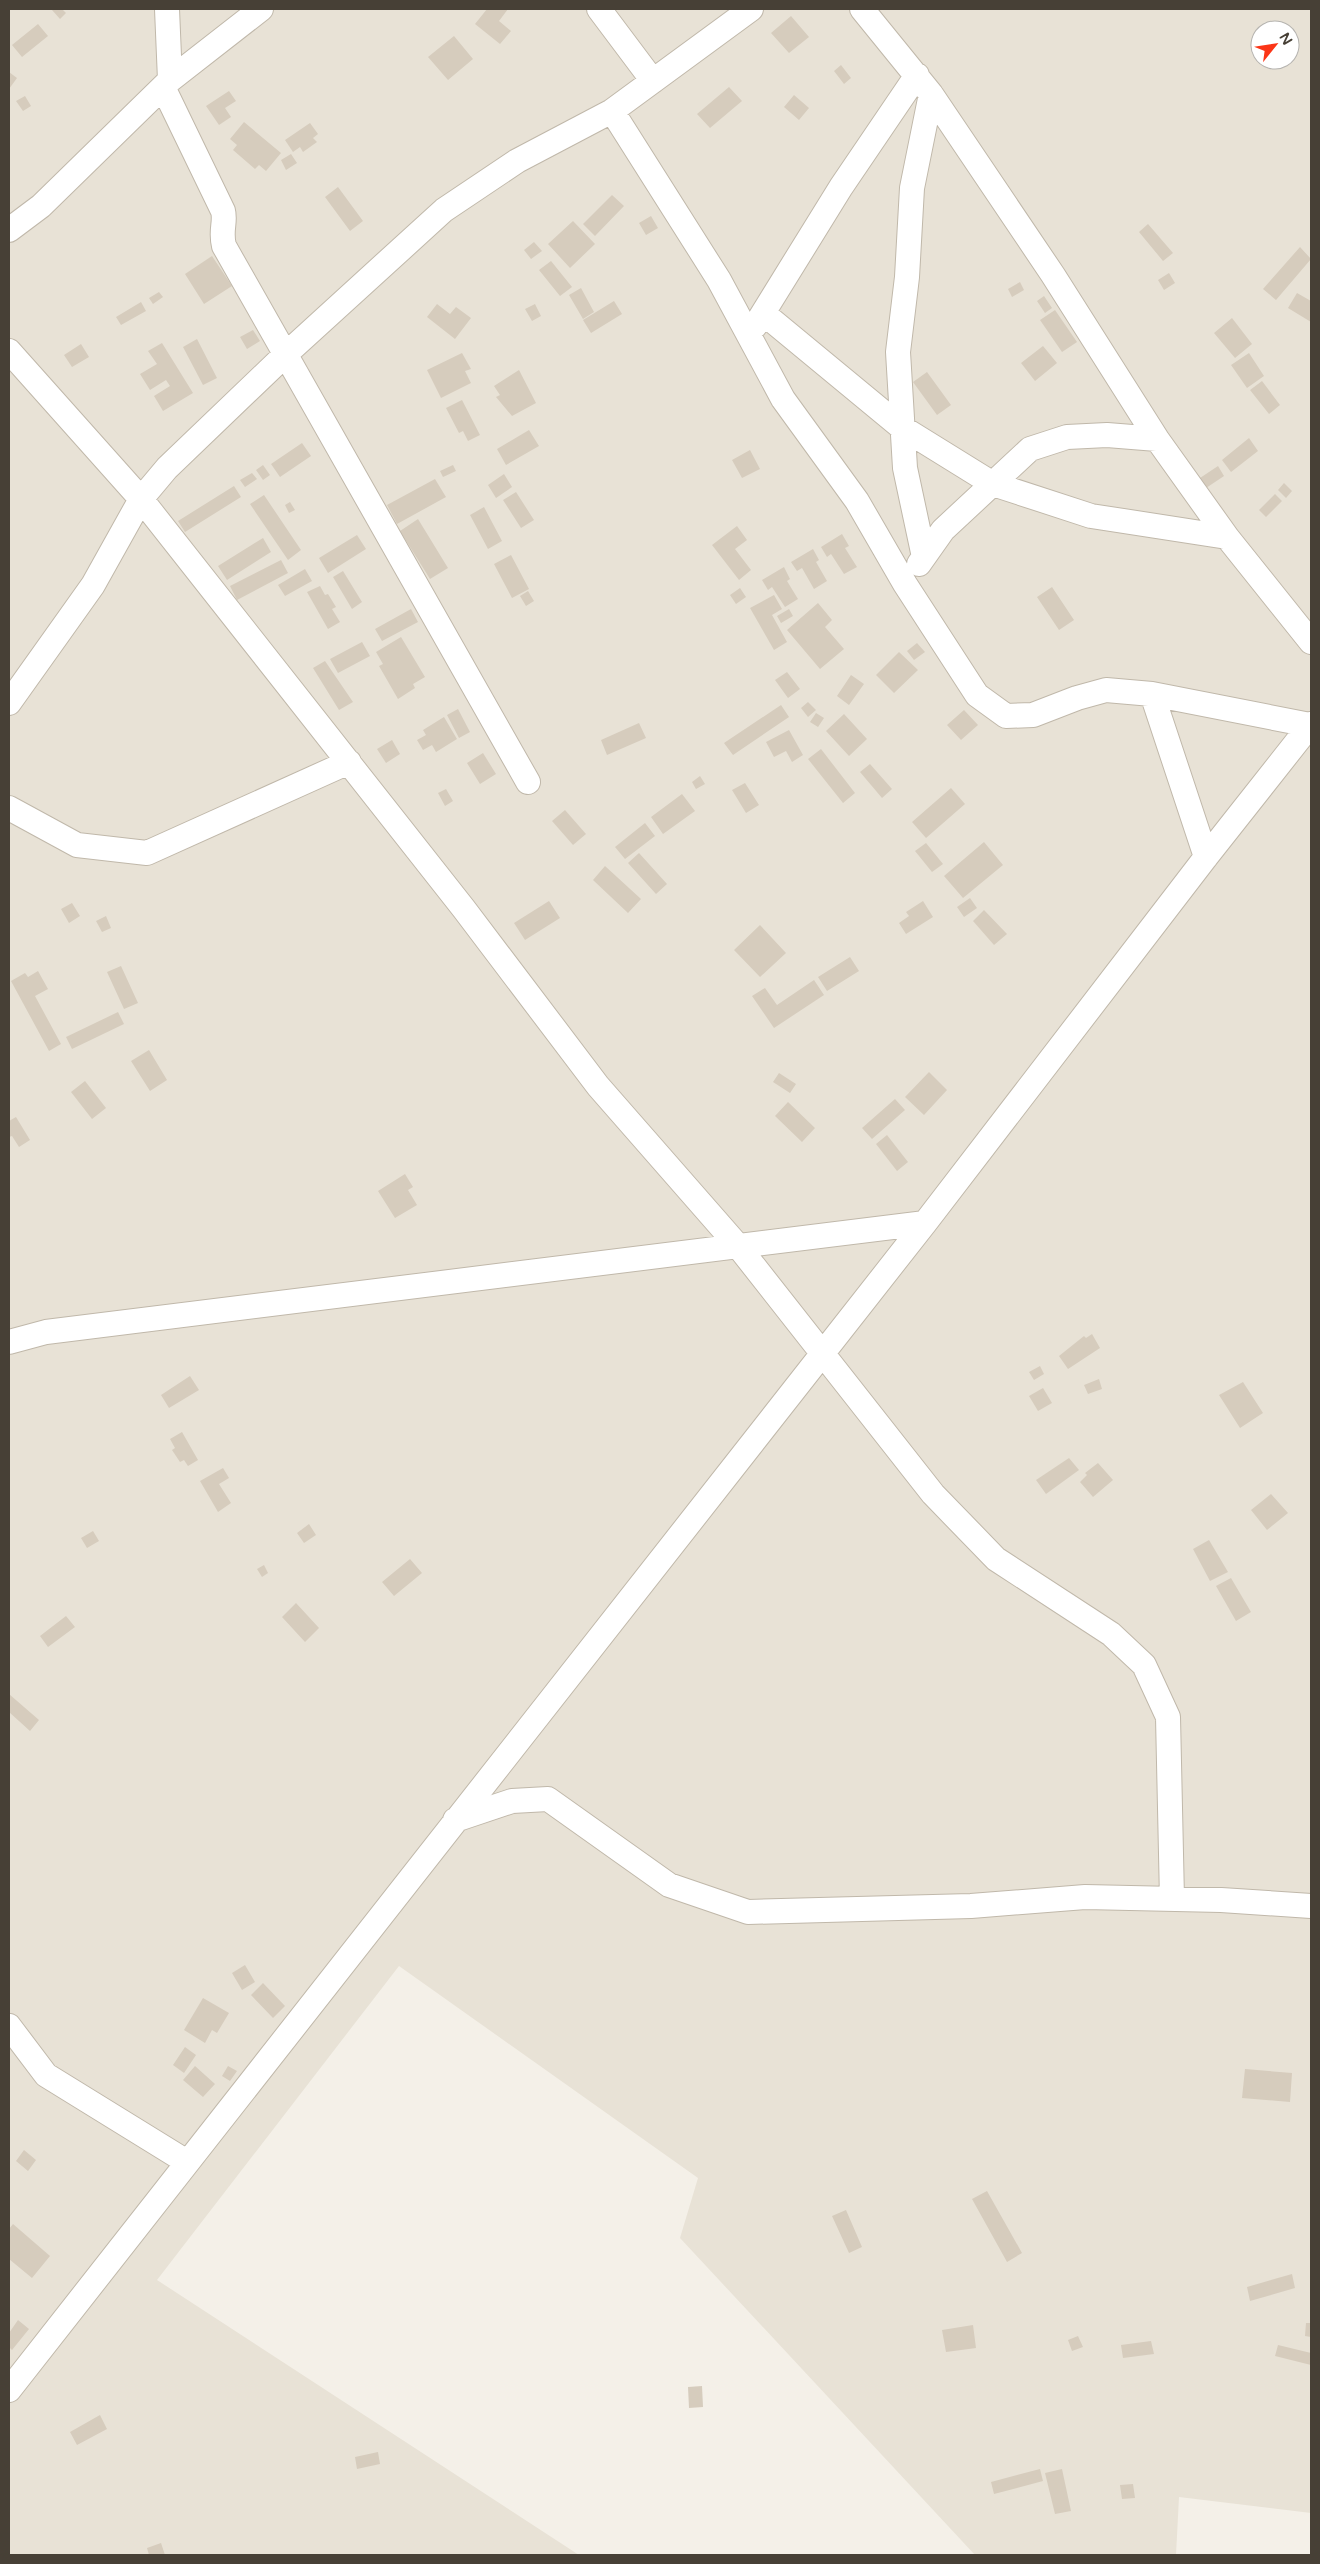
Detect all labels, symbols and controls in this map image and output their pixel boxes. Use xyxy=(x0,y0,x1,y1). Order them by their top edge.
north arrow xyxy=(1250,20,1300,70)
text: N xyxy=(1276,30,1296,48)

